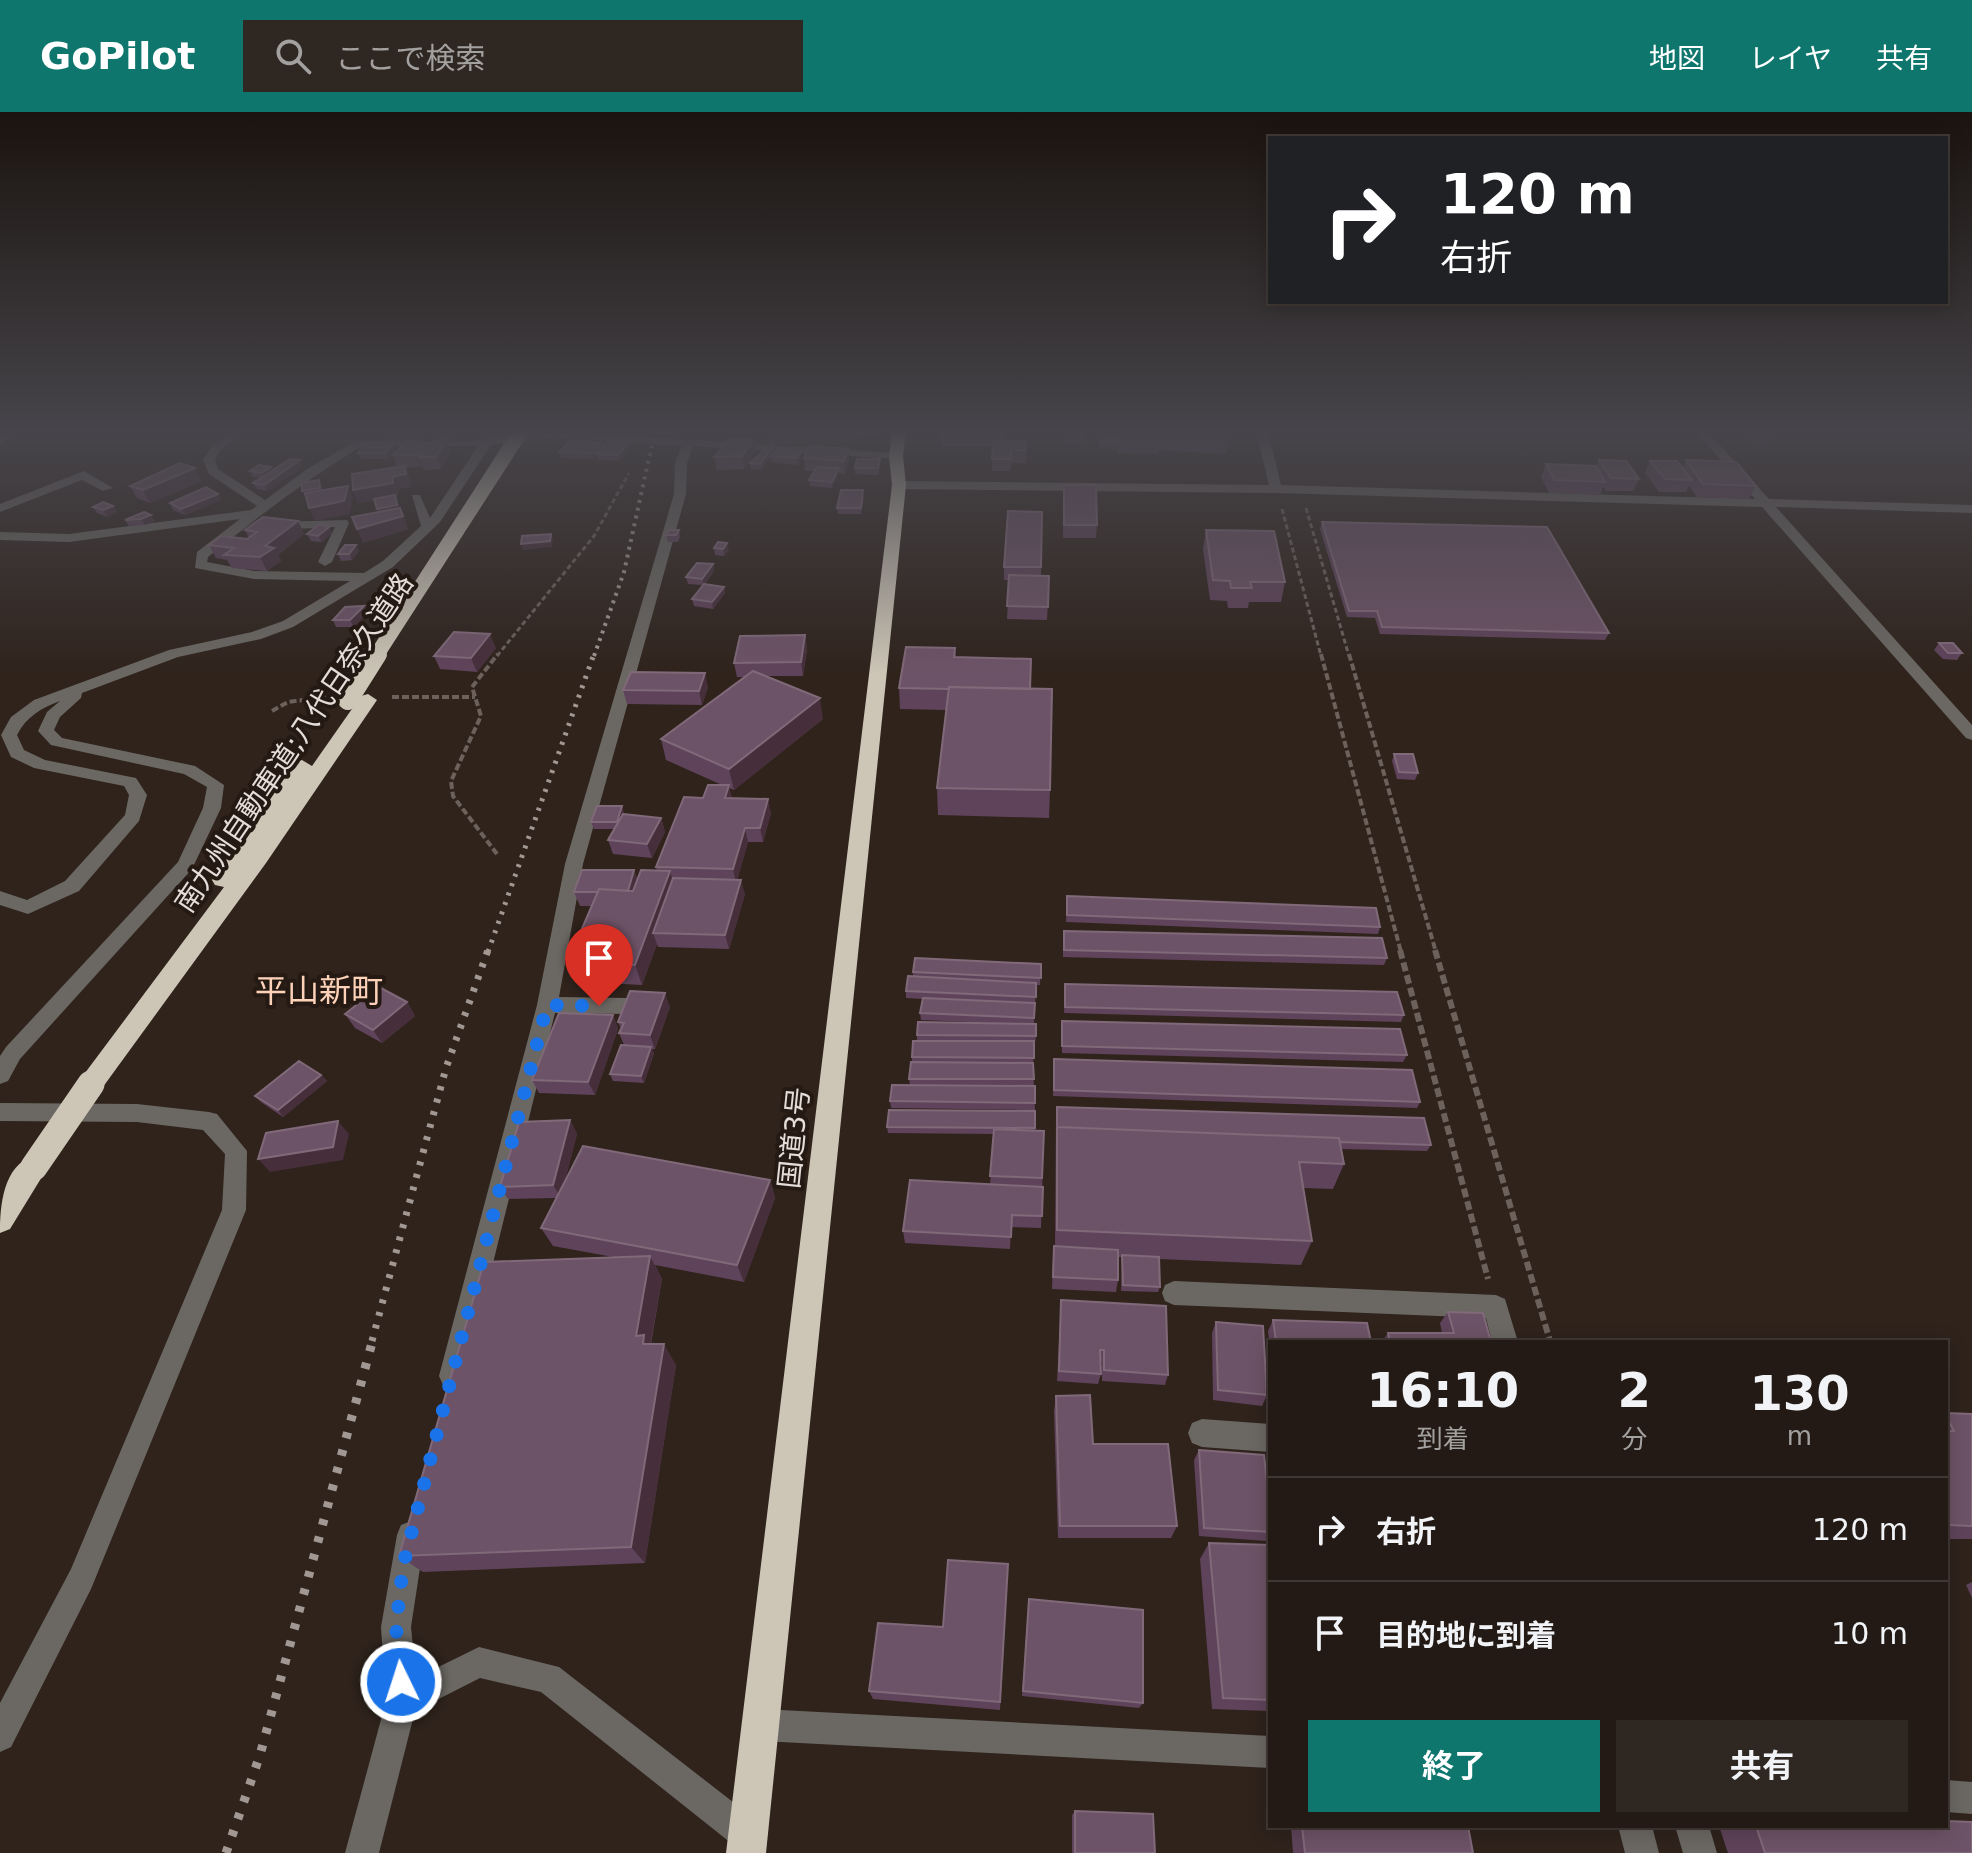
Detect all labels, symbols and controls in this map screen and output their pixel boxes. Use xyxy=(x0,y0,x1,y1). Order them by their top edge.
search box xyxy=(243,20,803,92)
text: GoPilot xyxy=(40,34,195,78)
icon: search xyxy=(271,34,315,78)
text: ここで検索 xyxy=(335,41,485,76)
text: 地図 xyxy=(1649,42,1705,75)
text: レイヤ xyxy=(1749,42,1832,75)
text: 共有 xyxy=(1876,42,1932,75)
text: 120 m xyxy=(1440,161,1635,226)
icon: right xyxy=(1308,168,1412,272)
text: 右折 xyxy=(1440,237,1512,278)
street label: 南九州自動車道;八代日奈久道路 xyxy=(168,567,420,919)
pin xyxy=(565,924,633,1006)
icon: arrive xyxy=(577,936,621,980)
district label: 平山新町 xyxy=(255,972,383,1010)
street label: 国道3号 xyxy=(772,1086,816,1190)
text: 16:10 xyxy=(1366,1362,1519,1418)
text: 2 xyxy=(1618,1362,1651,1418)
text: 130 xyxy=(1749,1365,1850,1421)
text: m xyxy=(1787,1421,1812,1451)
text: 到着 xyxy=(1417,1424,1469,1454)
text: 分 xyxy=(1621,1424,1647,1454)
icon: right xyxy=(1308,1507,1352,1551)
text: 120 m xyxy=(1812,1512,1908,1547)
text: 右折 xyxy=(1376,1514,1436,1549)
icon: arrive xyxy=(1308,1611,1352,1655)
text: 10 m xyxy=(1831,1616,1908,1651)
text: 目的地に到着 xyxy=(1376,1618,1556,1653)
position arrow xyxy=(359,1640,443,1724)
button: 終了 xyxy=(1308,1720,1600,1812)
button: 共有 xyxy=(1616,1720,1908,1812)

